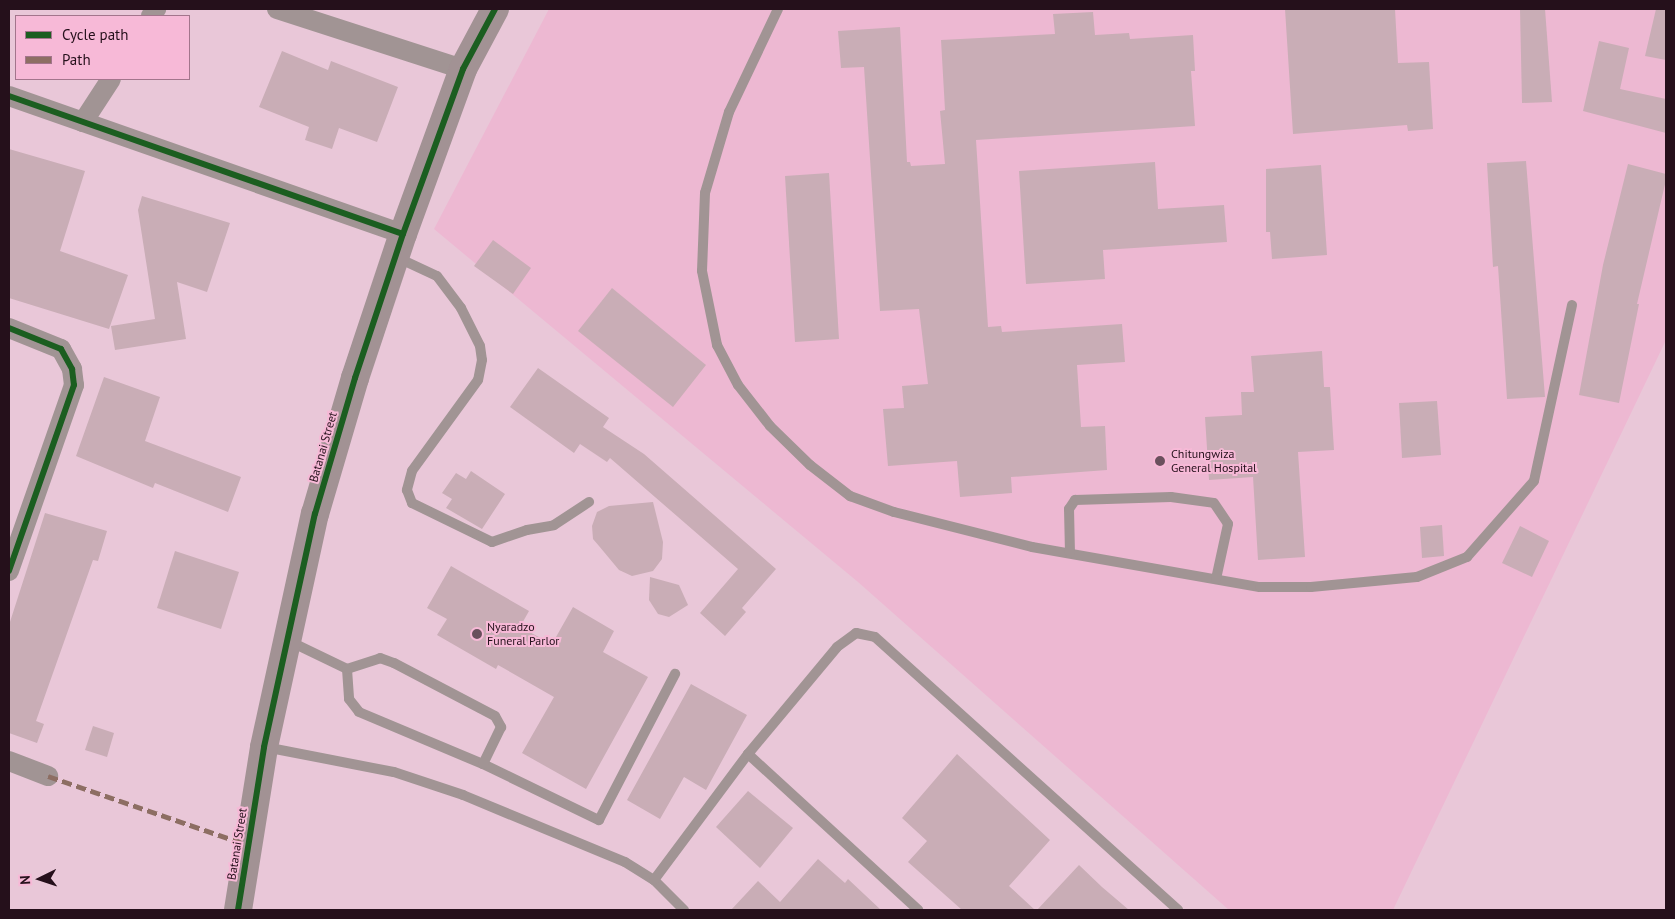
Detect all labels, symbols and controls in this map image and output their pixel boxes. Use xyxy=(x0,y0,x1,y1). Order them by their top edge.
legend xyxy=(15,15,190,80)
text: Cycle path xyxy=(62,25,128,44)
text: Path xyxy=(62,50,91,69)
street label: Batanai Street xyxy=(306,410,340,484)
place label: Chitungwiza General Hospital xyxy=(1171,447,1257,475)
marker: Chitungwiza General Hospital xyxy=(1153,454,1167,468)
place label: Nyaradzo Funeral Parlor xyxy=(487,620,559,648)
marker: Nyaradzo Funeral Parlor xyxy=(471,628,483,640)
street label: Batanai Street xyxy=(224,807,250,881)
north arrow xyxy=(15,854,65,904)
text: N xyxy=(16,875,34,885)

